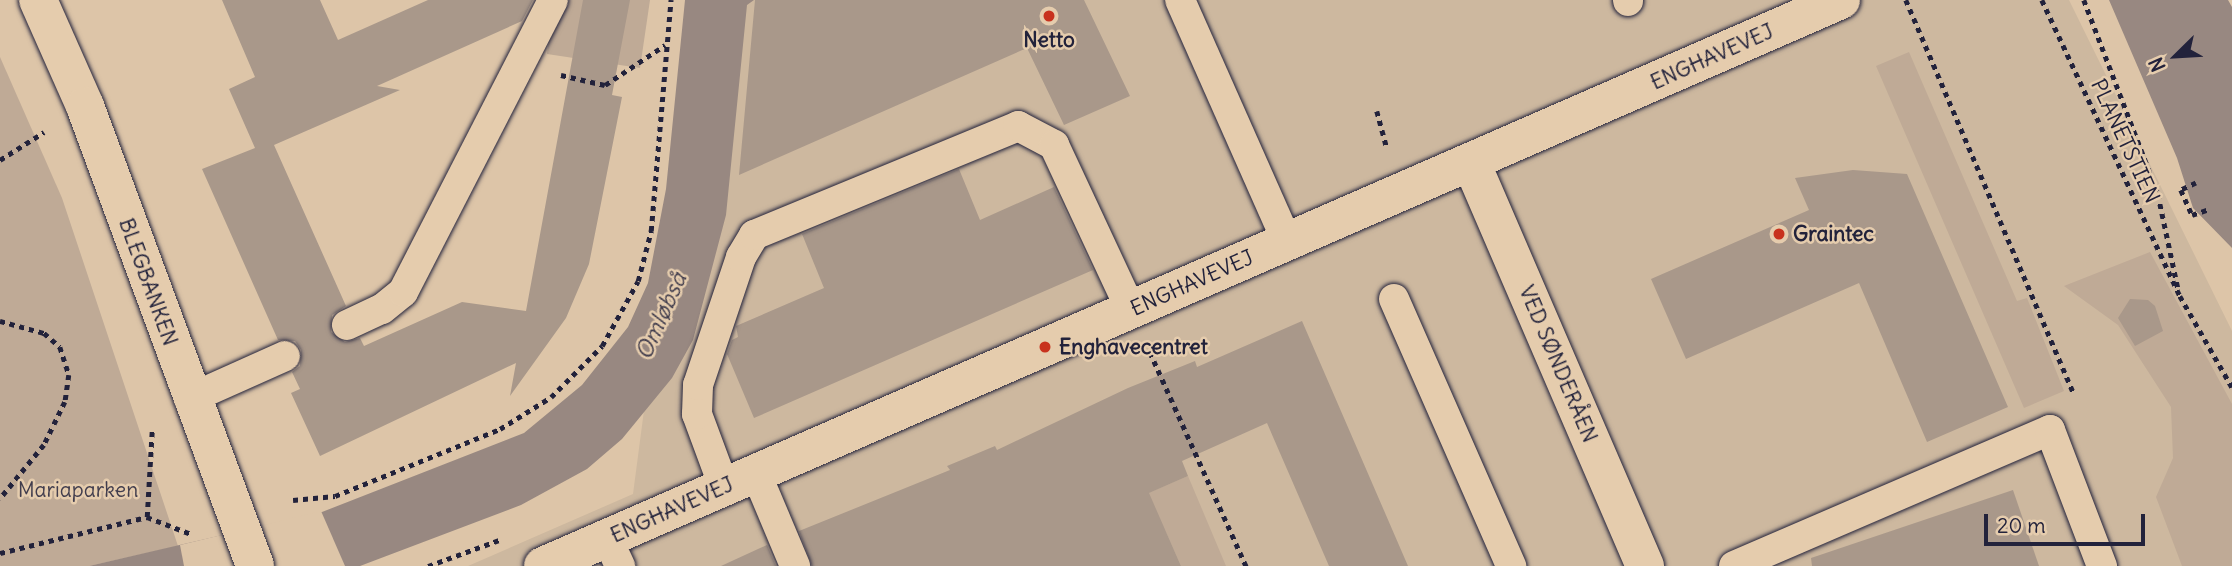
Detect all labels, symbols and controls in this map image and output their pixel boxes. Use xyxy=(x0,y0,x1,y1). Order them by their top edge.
marker: Netto xyxy=(1041,8,1057,24)
street label: ENGHAVEVEJ xyxy=(1647,19,1777,95)
north arrow xyxy=(2141,21,2211,91)
place label: Netto xyxy=(1023,27,1075,53)
text: N xyxy=(2143,54,2170,75)
street label: PLANETSTIEN xyxy=(2085,75,2165,207)
street label: BLEGBANKEN xyxy=(113,215,183,349)
place label: Graintec xyxy=(1793,221,1874,247)
marker: Graintec xyxy=(1771,226,1787,242)
street label: ENGHAVEVEJ xyxy=(1127,245,1257,321)
water label: Omløbså xyxy=(630,268,692,364)
street label: VED SØNDERÅEN xyxy=(1514,282,1602,446)
place label: Enghavecentret xyxy=(1059,334,1208,360)
marker: Enghavecentret xyxy=(1037,339,1053,355)
street label: ENGHAVEVEJ xyxy=(607,472,737,548)
park label: Mariaparken xyxy=(18,477,138,503)
scale bar xyxy=(1987,500,2148,544)
text: 20 m xyxy=(1997,512,2046,539)

